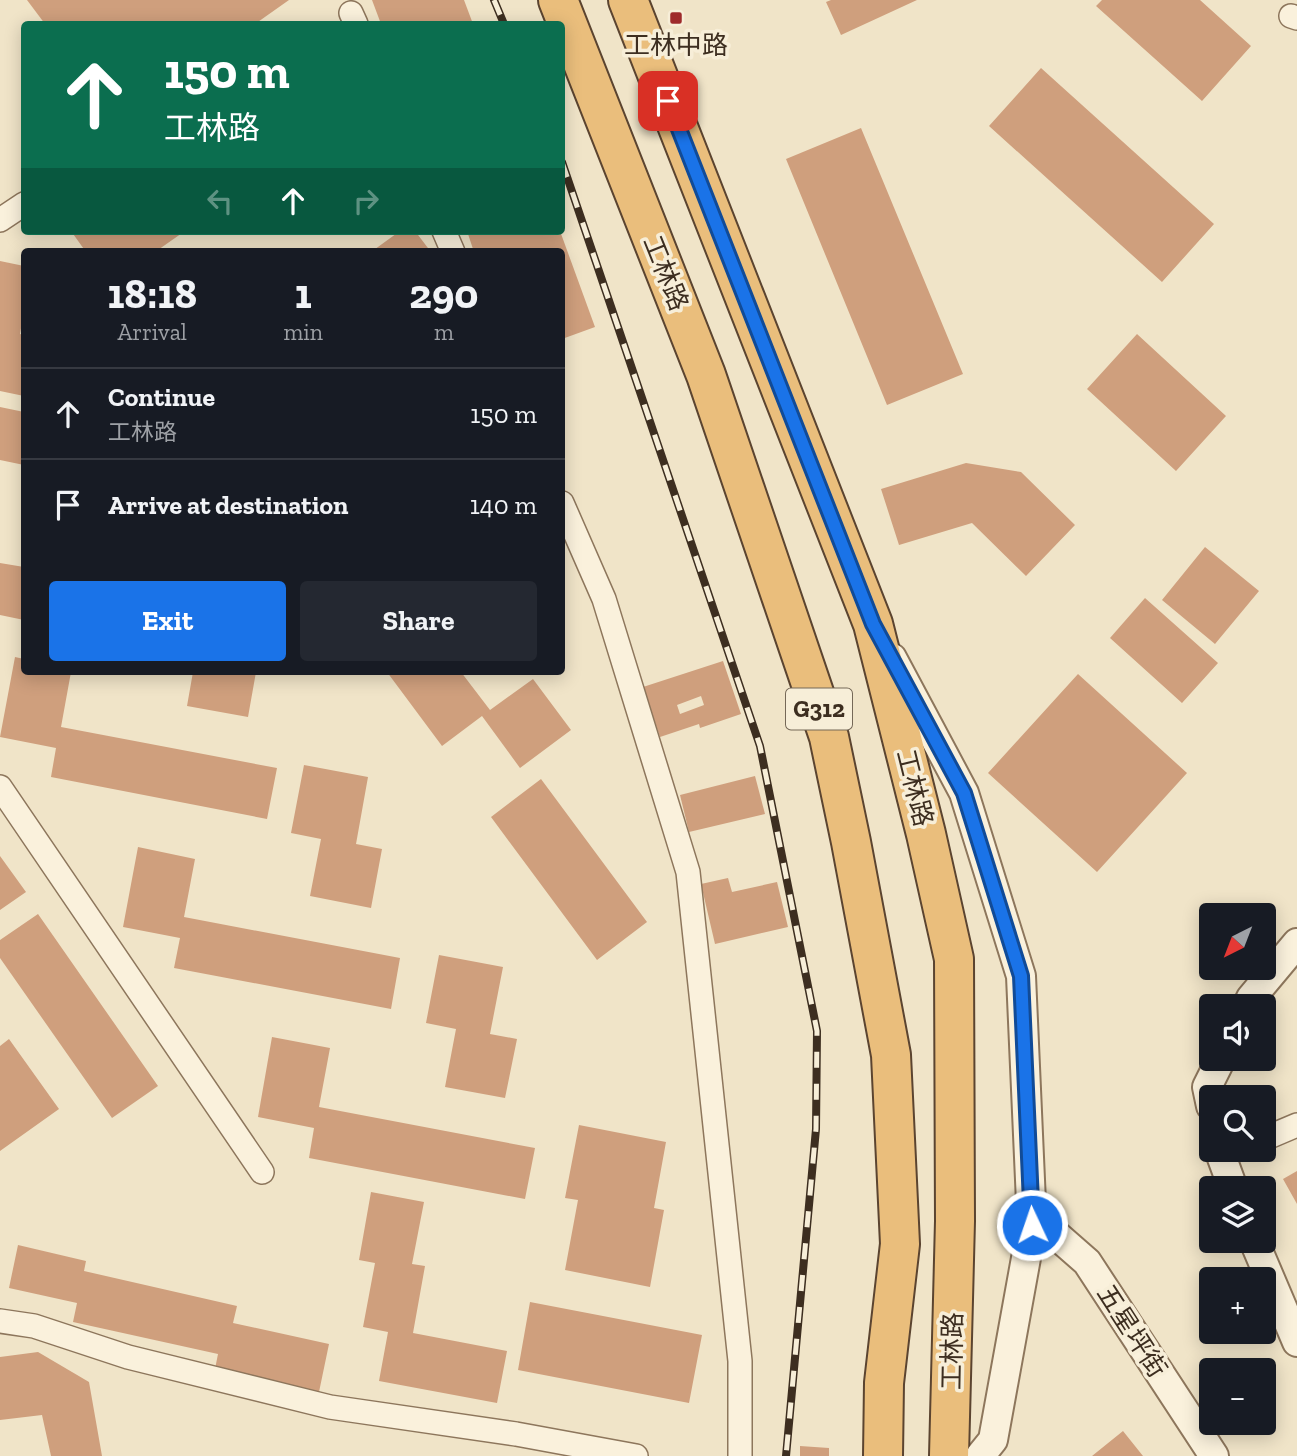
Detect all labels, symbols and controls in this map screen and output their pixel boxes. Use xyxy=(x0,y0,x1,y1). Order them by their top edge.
marker: 工林中路 xyxy=(668,10,684,26)
place label: 工林中路 xyxy=(624,29,728,61)
text: 150 m xyxy=(164,42,290,101)
icon: ahead xyxy=(49,49,140,140)
pin xyxy=(638,71,698,131)
icon: arrive xyxy=(649,82,687,120)
text: 工林路 xyxy=(164,109,260,147)
icon: left xyxy=(201,182,239,220)
icon: ahead xyxy=(274,182,312,220)
icon: right xyxy=(347,182,385,220)
street label: 工林路 xyxy=(637,231,695,315)
text: 18:18 xyxy=(107,268,197,319)
text: 1 xyxy=(295,268,312,319)
text: 290 xyxy=(409,268,479,319)
text: Arrival xyxy=(118,318,187,346)
text: min xyxy=(283,318,323,346)
text: m xyxy=(434,318,454,346)
text: Continue xyxy=(108,381,215,413)
icon: ahead xyxy=(49,395,87,433)
text: 150 m xyxy=(470,398,537,430)
text: 工林路 xyxy=(108,418,177,446)
icon: arrive xyxy=(49,486,87,524)
text: Arrive at destination xyxy=(108,489,348,521)
text: 140 m xyxy=(470,489,537,521)
button: Exit xyxy=(49,581,286,661)
button: Share xyxy=(300,581,537,661)
road number: G312 xyxy=(786,688,852,730)
street label: 工林路 xyxy=(890,746,940,830)
north arrow xyxy=(1199,903,1276,980)
map controls xyxy=(1199,903,1276,1435)
button: sound xyxy=(1199,994,1276,1071)
button: search xyxy=(1199,1085,1276,1162)
button: layers xyxy=(1199,1176,1276,1253)
position arrow xyxy=(995,1188,1069,1262)
button: + xyxy=(1199,1267,1276,1344)
street label: 五星坪街 xyxy=(1090,1279,1174,1383)
street label: 工林路 xyxy=(935,1312,969,1390)
button: − xyxy=(1199,1358,1276,1435)

